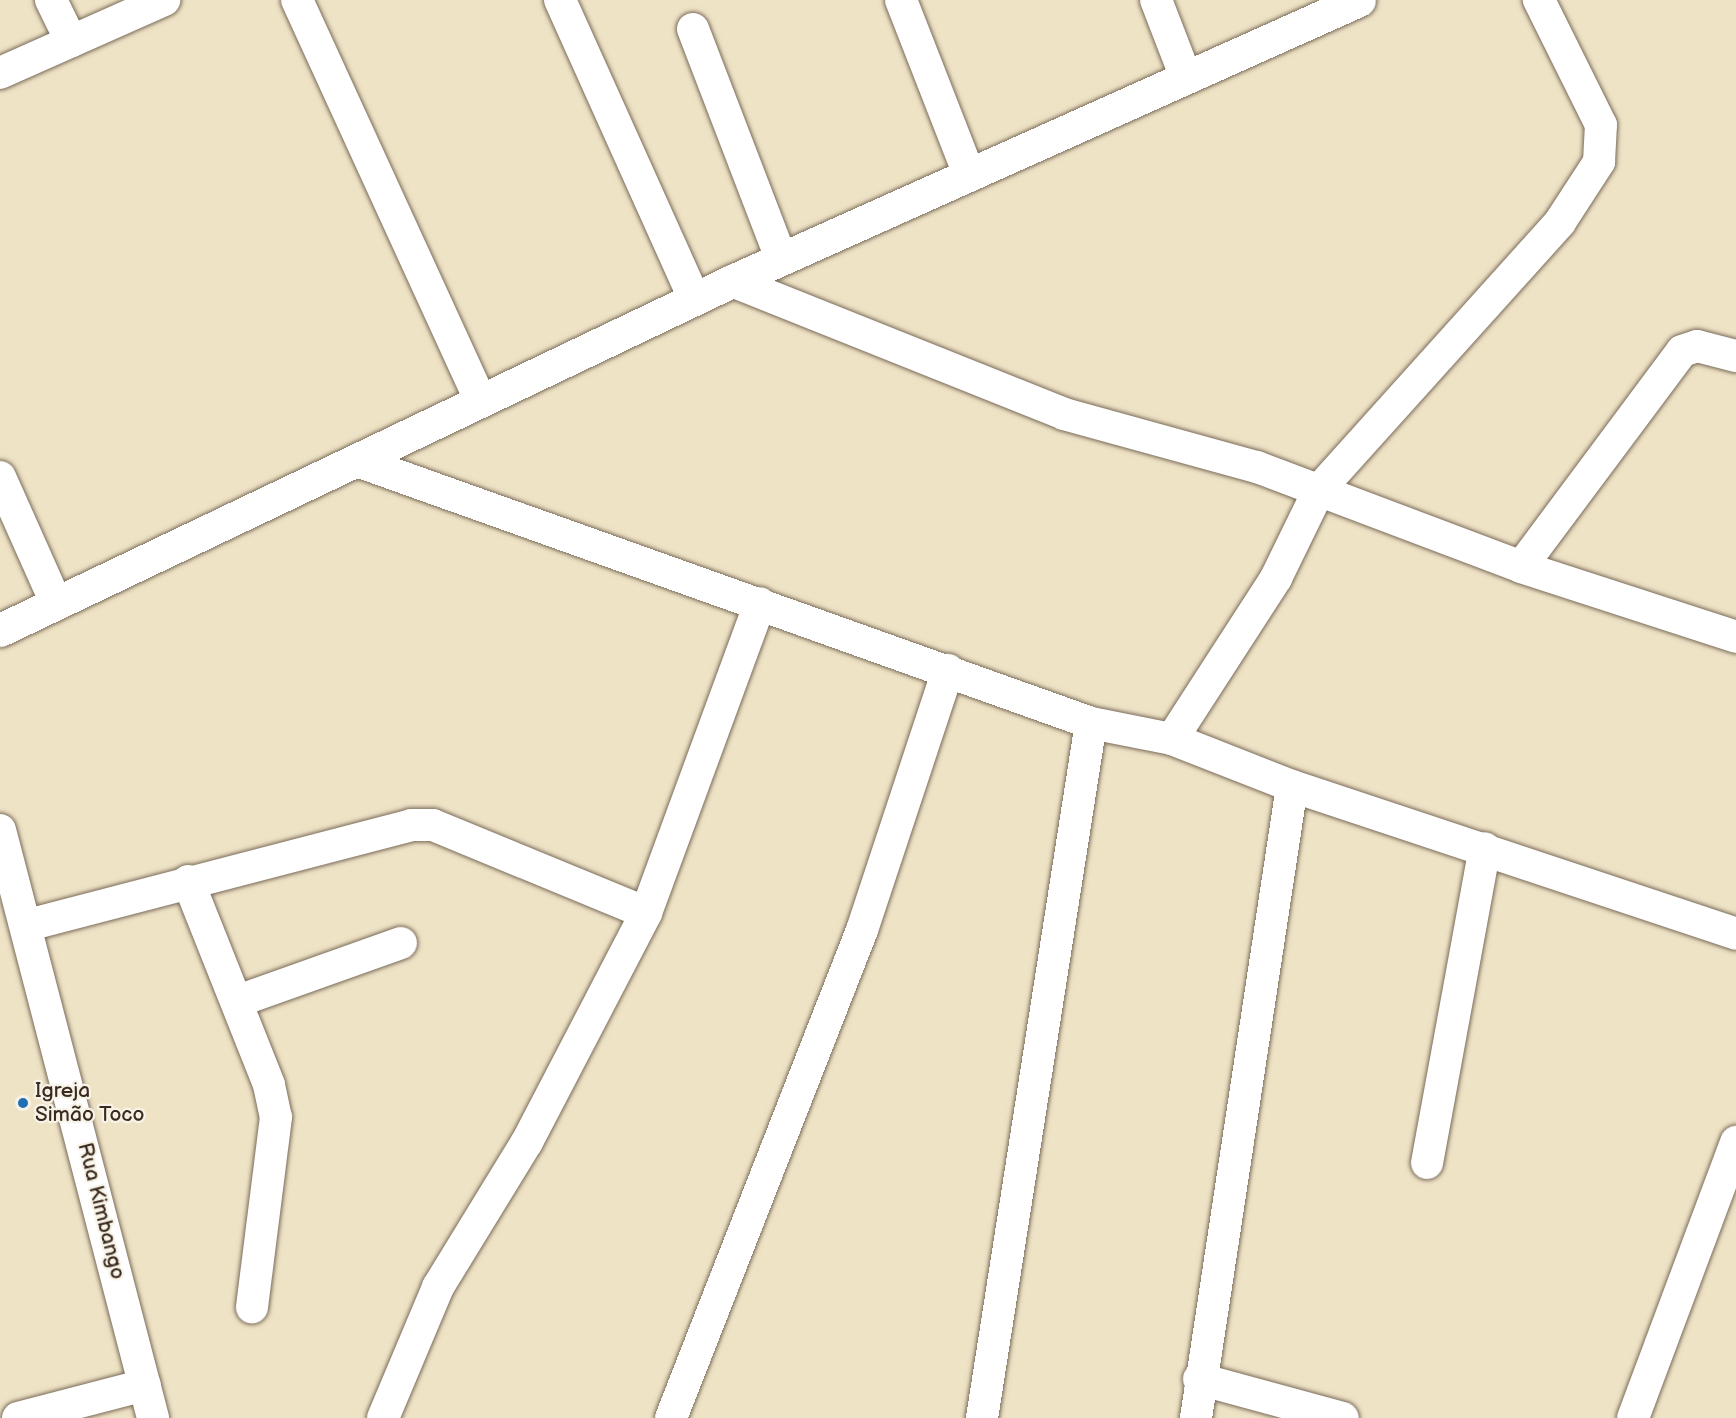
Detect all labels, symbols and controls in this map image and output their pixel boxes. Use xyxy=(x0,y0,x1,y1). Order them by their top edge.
place label: Igreja Simão Toco xyxy=(35,1078,145,1128)
marker: Igreja Simão Toco xyxy=(16,1096,30,1110)
street label: Rua Kimbango xyxy=(72,1140,130,1282)

